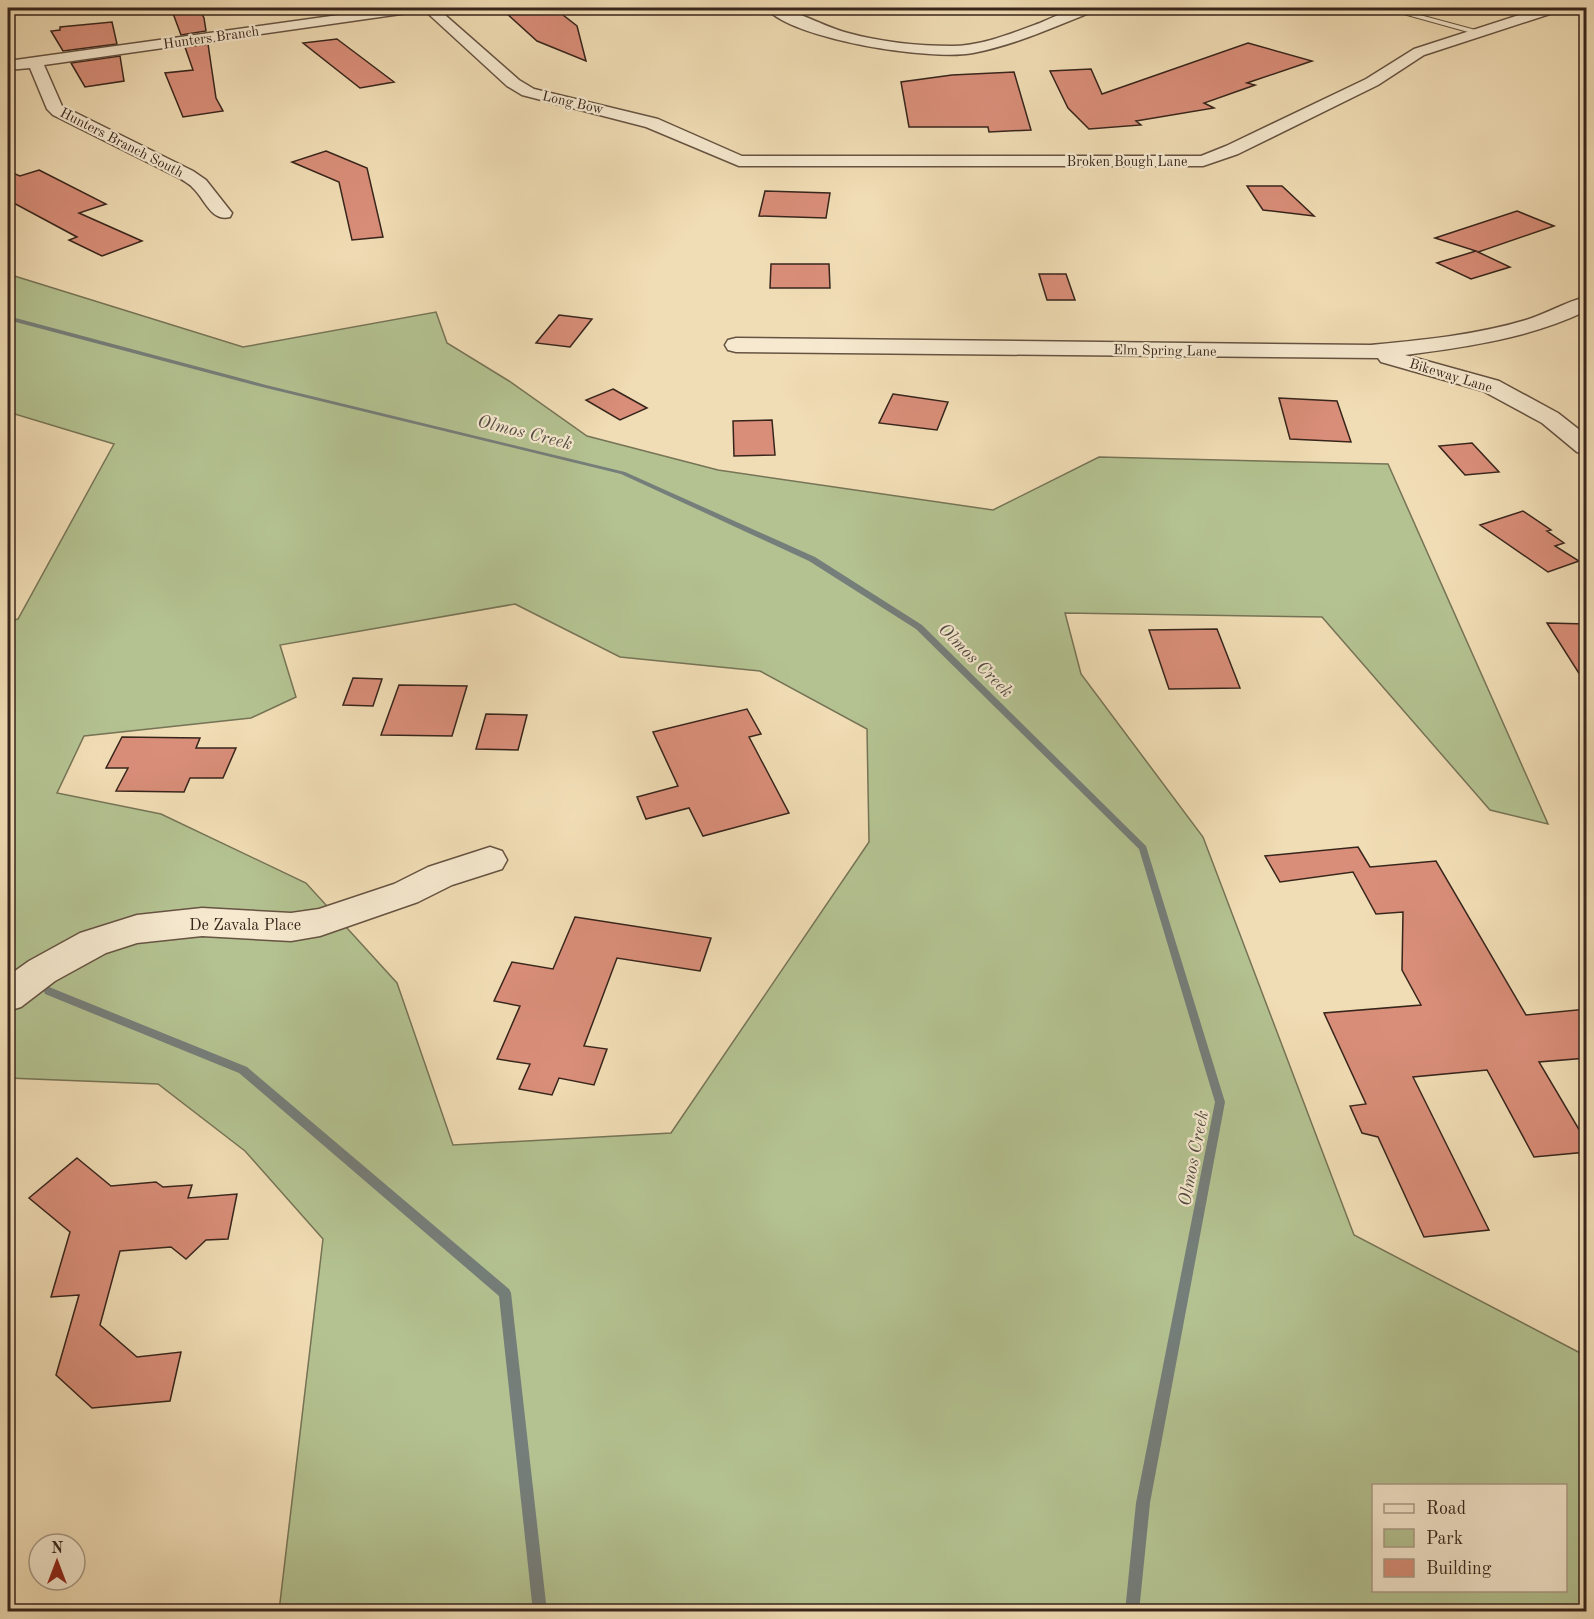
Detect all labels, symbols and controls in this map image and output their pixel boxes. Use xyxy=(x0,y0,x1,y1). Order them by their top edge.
street label: Hunters Branch xyxy=(162,24,260,52)
street label: Long Bow xyxy=(541,89,605,117)
street label: Hunters Branch South xyxy=(58,106,186,180)
street label: Broken Bough Lane xyxy=(1066,155,1188,169)
street label: Elm Spring Lane xyxy=(1113,343,1217,359)
street label: Bikeway Lane xyxy=(1408,357,1494,395)
water label: Olmos Creek xyxy=(476,413,574,453)
water label: Olmos Creek xyxy=(935,620,1016,701)
street label: De Zavala Place xyxy=(189,918,301,934)
water label: Olmos Creek xyxy=(1176,1109,1212,1207)
legend xyxy=(1372,1484,1567,1592)
text: Road xyxy=(1426,1500,1466,1518)
text: Park xyxy=(1426,1530,1463,1548)
north arrow xyxy=(27,1532,87,1592)
text: N xyxy=(51,1541,64,1557)
text: Building xyxy=(1426,1560,1492,1578)

